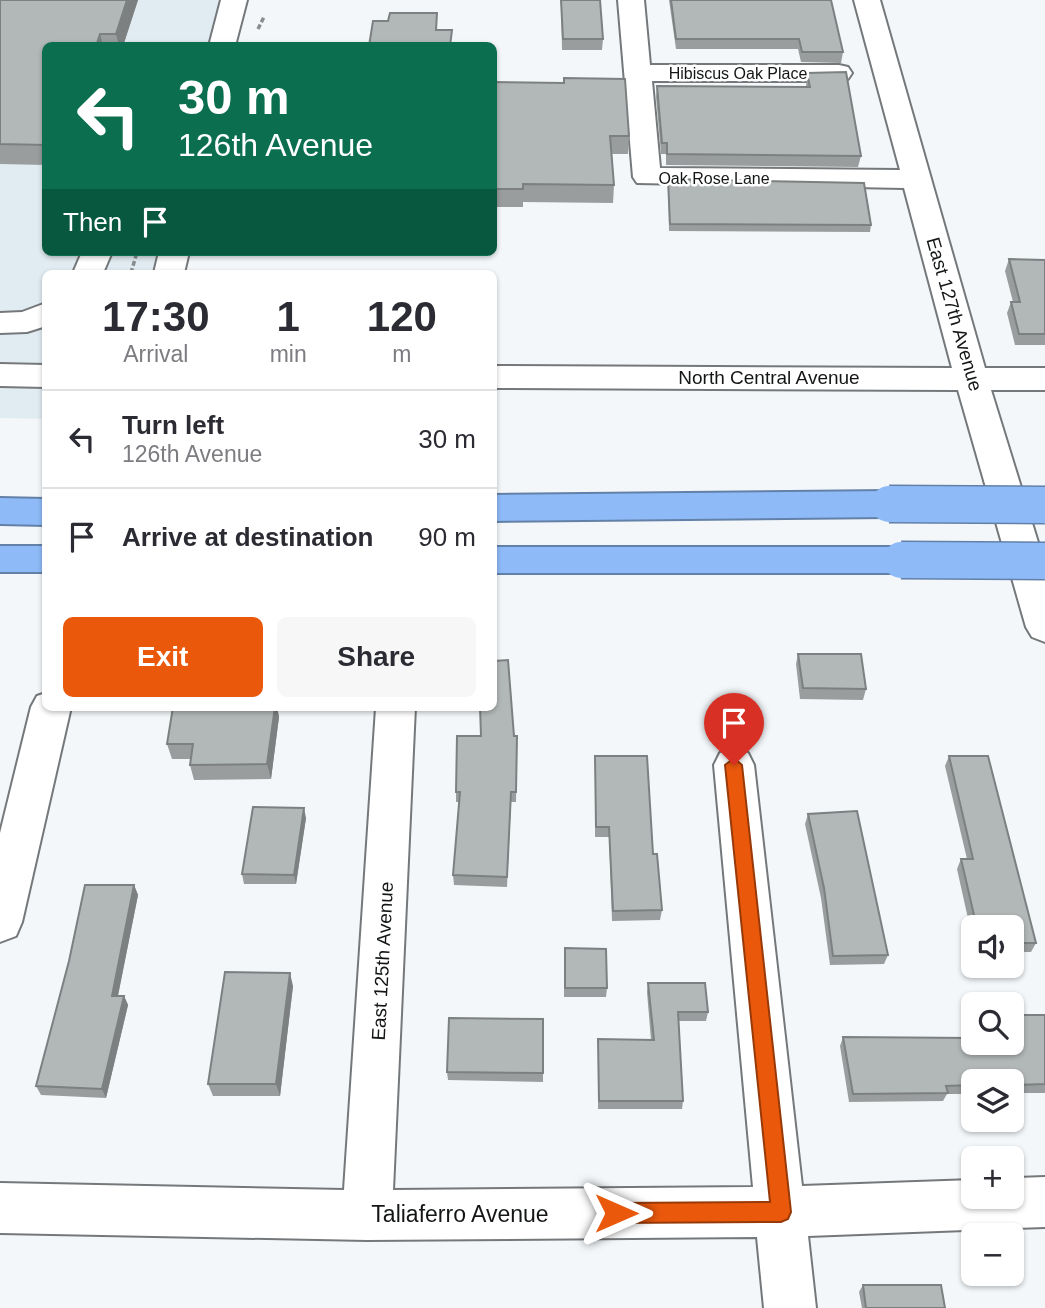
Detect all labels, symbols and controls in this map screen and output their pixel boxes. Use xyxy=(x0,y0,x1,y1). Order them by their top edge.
street label: Hibiscus Oak Place xyxy=(669,65,807,82)
icon: left xyxy=(63,70,154,161)
text: 30 m xyxy=(178,70,290,124)
text: 126th Avenue xyxy=(178,127,373,163)
street label: Oak Rose Lane xyxy=(658,170,770,187)
icon: arrive xyxy=(136,203,174,241)
text: Then xyxy=(63,207,122,237)
street label: East 127th Avenue xyxy=(922,235,987,394)
text: 17:30 xyxy=(102,293,210,340)
text: 1 xyxy=(276,293,300,340)
text: 120 xyxy=(367,293,437,340)
text: Arrival xyxy=(123,341,188,367)
text: min xyxy=(270,341,307,367)
text: m xyxy=(392,341,411,367)
street label: North Central Avenue xyxy=(678,367,860,388)
text: Turn left xyxy=(122,410,224,440)
icon: left xyxy=(63,420,101,458)
text: 30 m xyxy=(418,424,476,454)
text: 126th Avenue xyxy=(122,441,262,467)
icon: arrive xyxy=(63,518,101,556)
text: Arrive at destination xyxy=(122,522,373,552)
text: 90 m xyxy=(418,522,476,552)
button: Exit xyxy=(63,617,263,697)
button: Share xyxy=(277,617,476,697)
pin xyxy=(704,693,764,765)
icon: arrive xyxy=(715,704,753,742)
street label: East 125th Avenue xyxy=(368,881,397,1041)
map controls xyxy=(961,915,1024,1286)
button: sound xyxy=(961,915,1024,978)
button: search xyxy=(961,992,1024,1055)
button: layers xyxy=(961,1069,1024,1132)
button: + xyxy=(961,1146,1024,1209)
position arrow xyxy=(579,1176,653,1250)
street label: Taliaferro Avenue xyxy=(371,1201,549,1227)
button: − xyxy=(961,1223,1024,1286)

